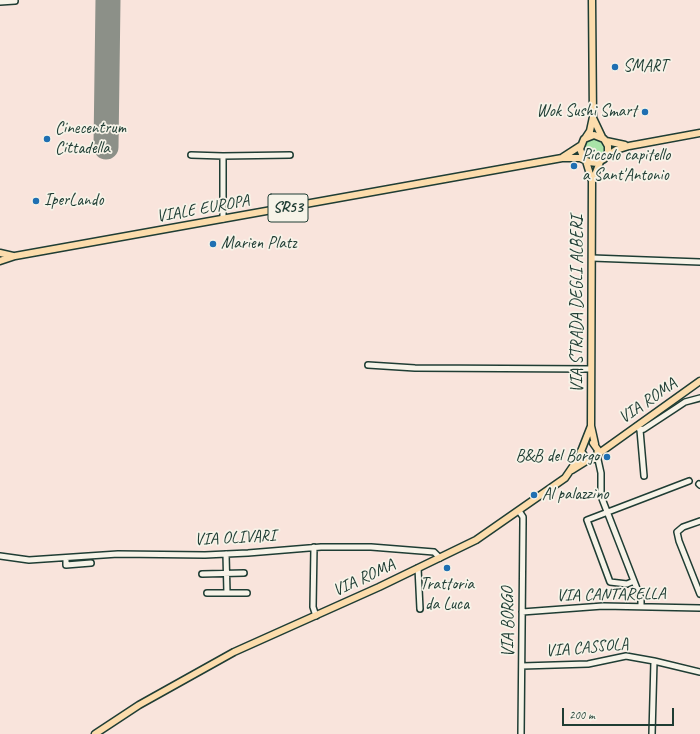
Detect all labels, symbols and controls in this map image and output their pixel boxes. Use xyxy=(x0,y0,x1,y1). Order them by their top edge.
place label: SMART xyxy=(623,57,667,77)
marker: SMART xyxy=(610,62,620,72)
place label: Wok Sushi Smart xyxy=(536,102,637,122)
marker: Wok Sushi Smart xyxy=(640,107,650,117)
place label: Cinecentrum Cittadella xyxy=(55,119,126,159)
marker: Cinecentrum Cittadella xyxy=(42,134,52,144)
place label: Piccolo capitello a Sant'Antonio xyxy=(582,146,670,186)
marker: Piccolo capitello a Sant'Antonio xyxy=(569,161,579,171)
place label: IperLando xyxy=(44,191,103,211)
street label: VIALE EUROPA xyxy=(155,191,251,227)
road number: SR53 xyxy=(268,194,308,222)
marker: IperLando xyxy=(31,196,41,206)
street label: VIA STRADA DEGLI ALBERI xyxy=(568,215,588,393)
place label: Marien Platz xyxy=(221,234,297,254)
marker: Marien Platz xyxy=(208,239,218,249)
street label: VIA ROMA xyxy=(615,374,681,428)
place label: B&B del Borgo xyxy=(515,447,599,467)
marker: B&B del Borgo xyxy=(602,452,612,462)
place label: Al palazzino xyxy=(542,485,609,505)
marker: Al palazzino xyxy=(529,490,539,500)
street label: VIA OLIVARI xyxy=(194,526,276,550)
street label: VIA ROMA xyxy=(330,555,398,601)
marker: Trattoria da Luca xyxy=(442,563,452,573)
place label: Trattoria da Luca xyxy=(420,575,474,615)
street label: VIA CANTARELLA xyxy=(556,584,666,606)
street label: VIA BORGO xyxy=(499,587,519,657)
street label: VIA CASSOLA xyxy=(545,634,629,662)
scale bar xyxy=(564,700,676,726)
text: 200 m xyxy=(569,707,595,723)

